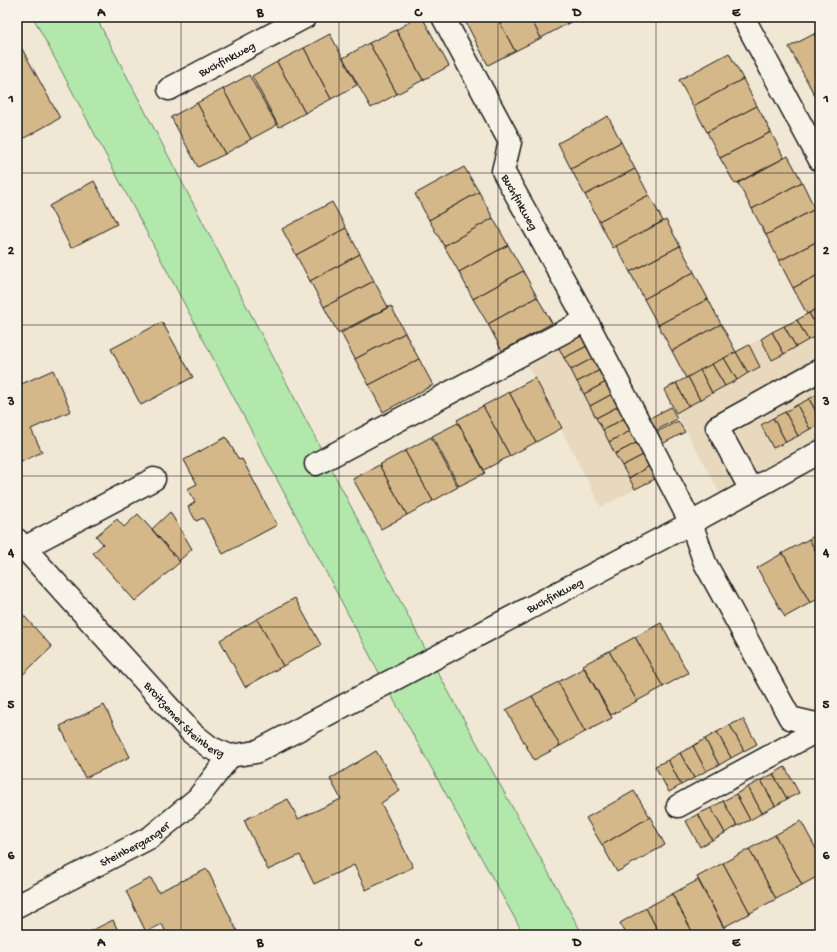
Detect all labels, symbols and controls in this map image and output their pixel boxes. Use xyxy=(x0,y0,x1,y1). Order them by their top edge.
text: A xyxy=(96,6,106,21)
text: B xyxy=(256,6,265,21)
text: C xyxy=(413,6,423,21)
text: D xyxy=(572,6,582,21)
text: E xyxy=(732,6,741,21)
street label: Buchfinkweg xyxy=(196,40,258,82)
text: 1 xyxy=(7,92,14,107)
text: 1 xyxy=(822,92,829,107)
street label: Buchfinkweg xyxy=(497,171,540,233)
text: 2 xyxy=(8,244,15,259)
text: 2 xyxy=(823,244,830,259)
text: 3 xyxy=(7,395,15,410)
text: 3 xyxy=(822,395,830,410)
text: 4 xyxy=(7,546,15,561)
text: 4 xyxy=(822,546,830,561)
street label: Buchfinkweg xyxy=(524,576,586,618)
street label: Broitzemer Steinberg xyxy=(139,679,226,762)
text: 5 xyxy=(8,698,15,713)
text: 5 xyxy=(823,698,830,713)
street label: Steinberganger xyxy=(98,818,175,871)
text: 6 xyxy=(8,849,15,864)
text: 6 xyxy=(823,849,830,864)
text: A xyxy=(96,936,106,951)
text: B xyxy=(256,936,265,951)
text: C xyxy=(413,936,423,951)
text: D xyxy=(572,936,582,951)
text: E xyxy=(732,936,741,951)

